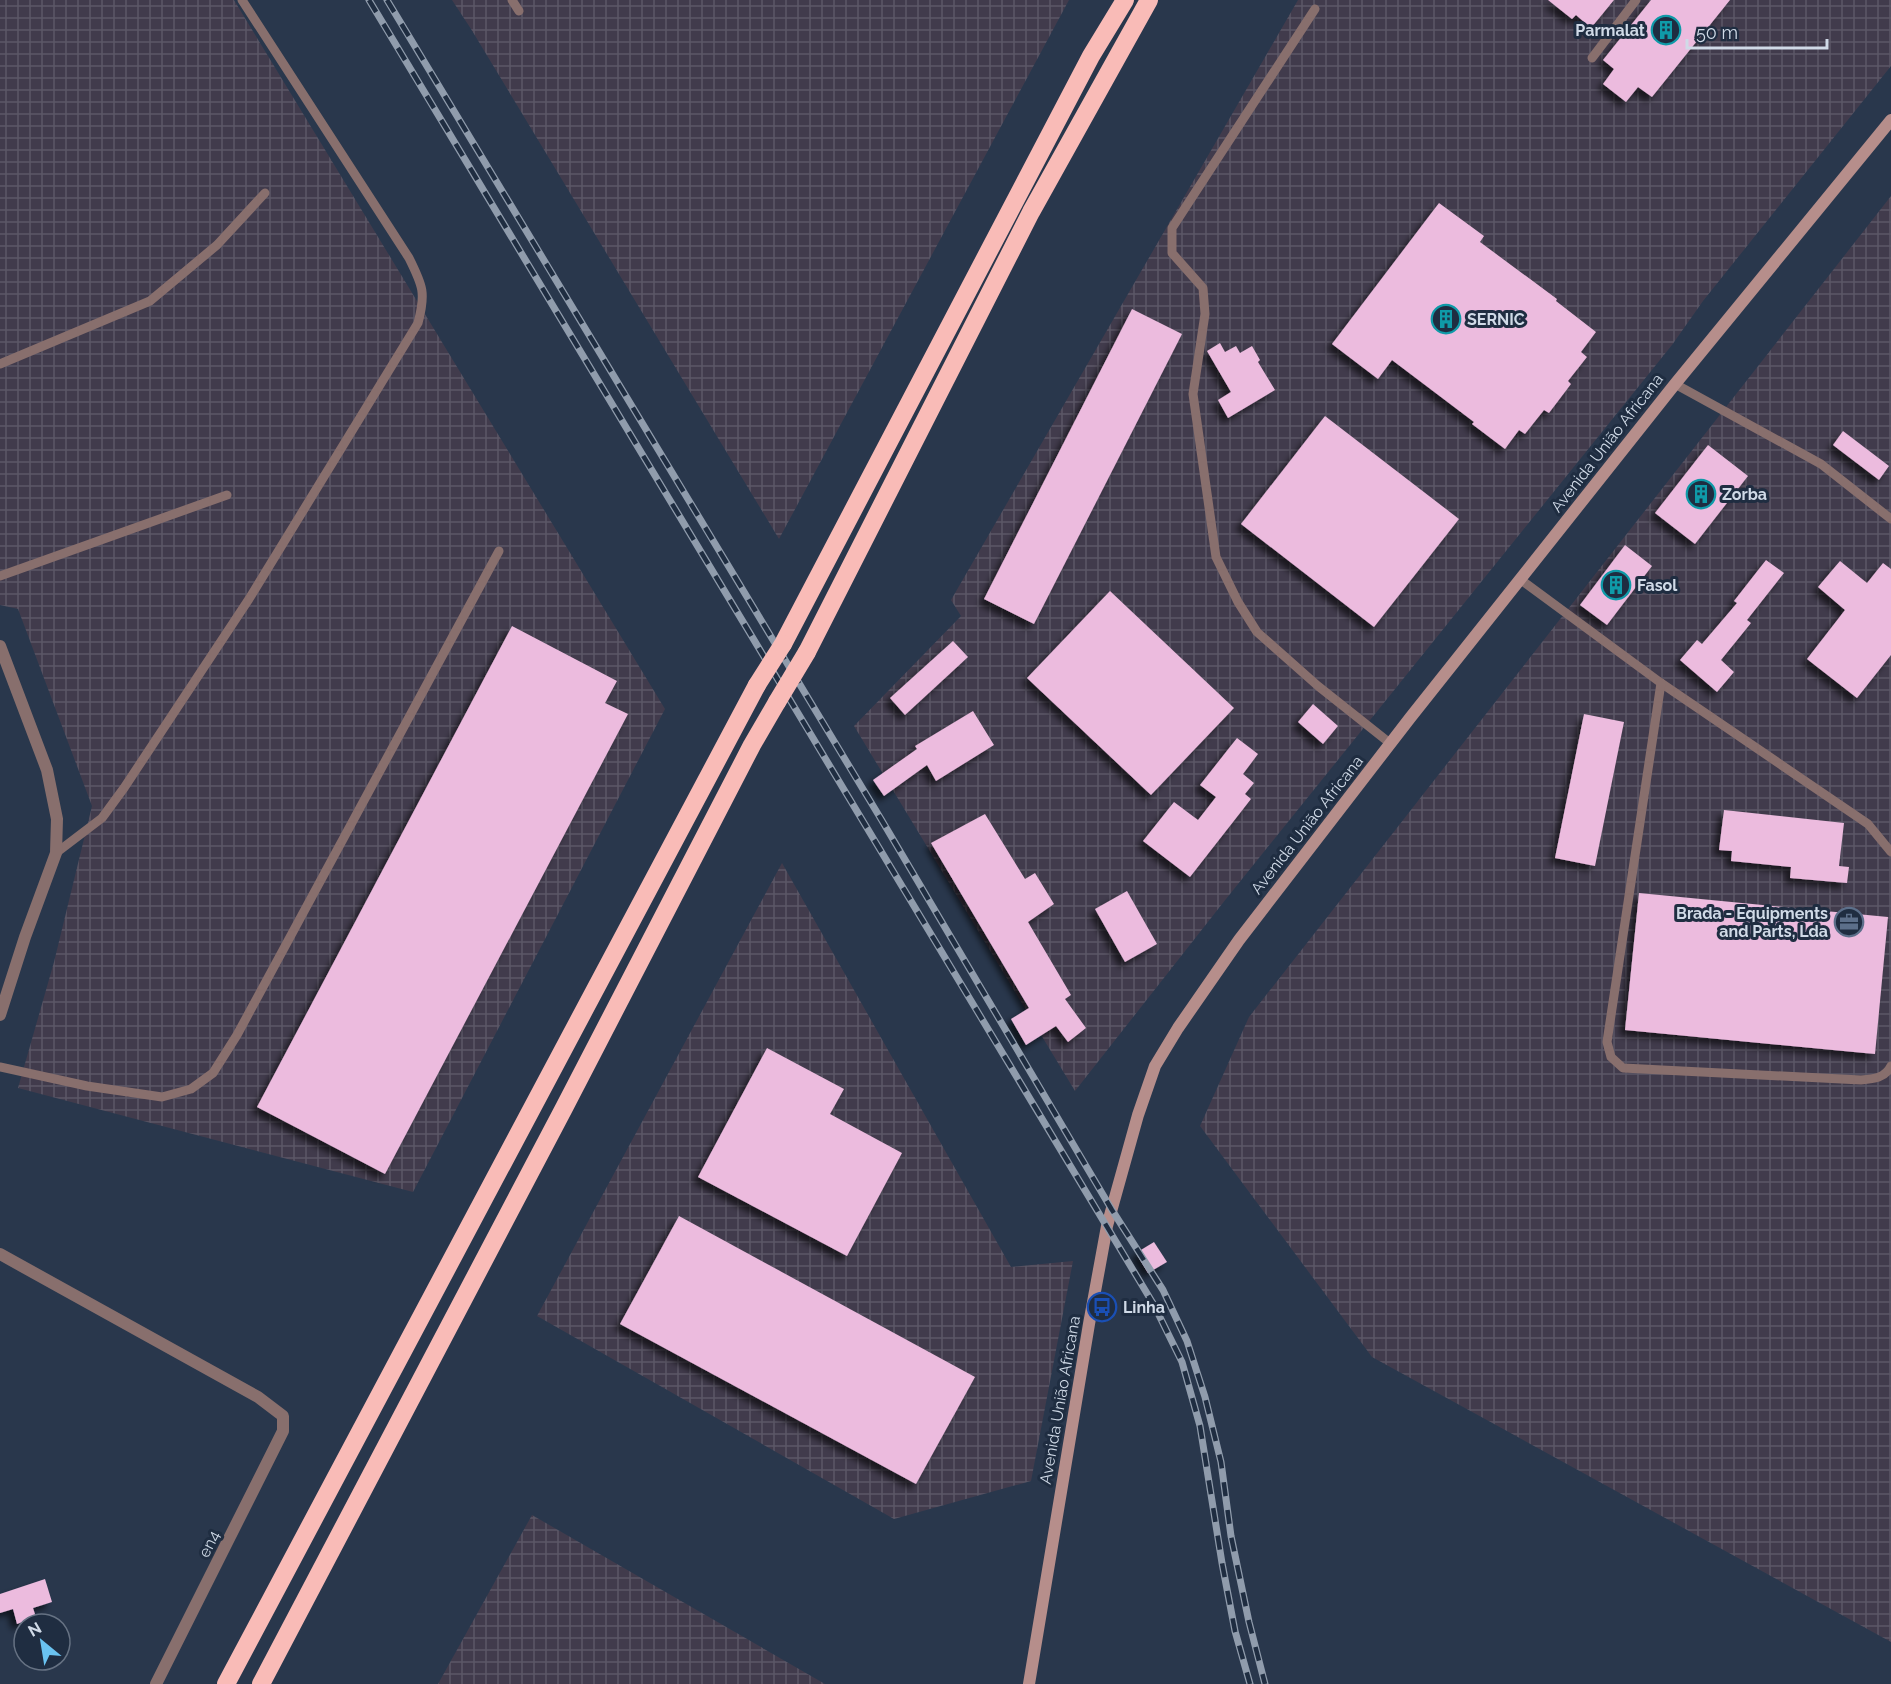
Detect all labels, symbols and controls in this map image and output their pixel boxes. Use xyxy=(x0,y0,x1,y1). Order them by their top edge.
scale bar xyxy=(1687,12,1826,50)
building icon: Parmalat xyxy=(1650,14,1682,46)
place label: Parmalat xyxy=(1575,21,1645,40)
text: 50 m xyxy=(1696,22,1738,43)
building icon: SERNIC xyxy=(1430,303,1462,335)
place label: SERNIC xyxy=(1467,310,1525,329)
street label: Avenida União Africana xyxy=(1547,370,1667,516)
building icon: Zorba xyxy=(1685,478,1717,510)
place label: Zorba xyxy=(1722,485,1767,504)
building icon: Fasol xyxy=(1600,569,1632,601)
place label: Fasol xyxy=(1637,576,1678,595)
street label: Avenida União Africana xyxy=(1247,752,1367,898)
place label: Brada - Equipments and Parts, Lda xyxy=(1676,904,1828,941)
office icon: Brada - Equipments and Parts, Lda xyxy=(1833,906,1865,938)
bus stop icon: Linha xyxy=(1086,1291,1118,1323)
place label: Linha xyxy=(1123,1298,1165,1317)
street label: Avenida União Africana xyxy=(1036,1314,1084,1486)
street label: en4 xyxy=(194,1527,224,1561)
north arrow xyxy=(12,1612,72,1672)
text: N xyxy=(25,1618,45,1641)

